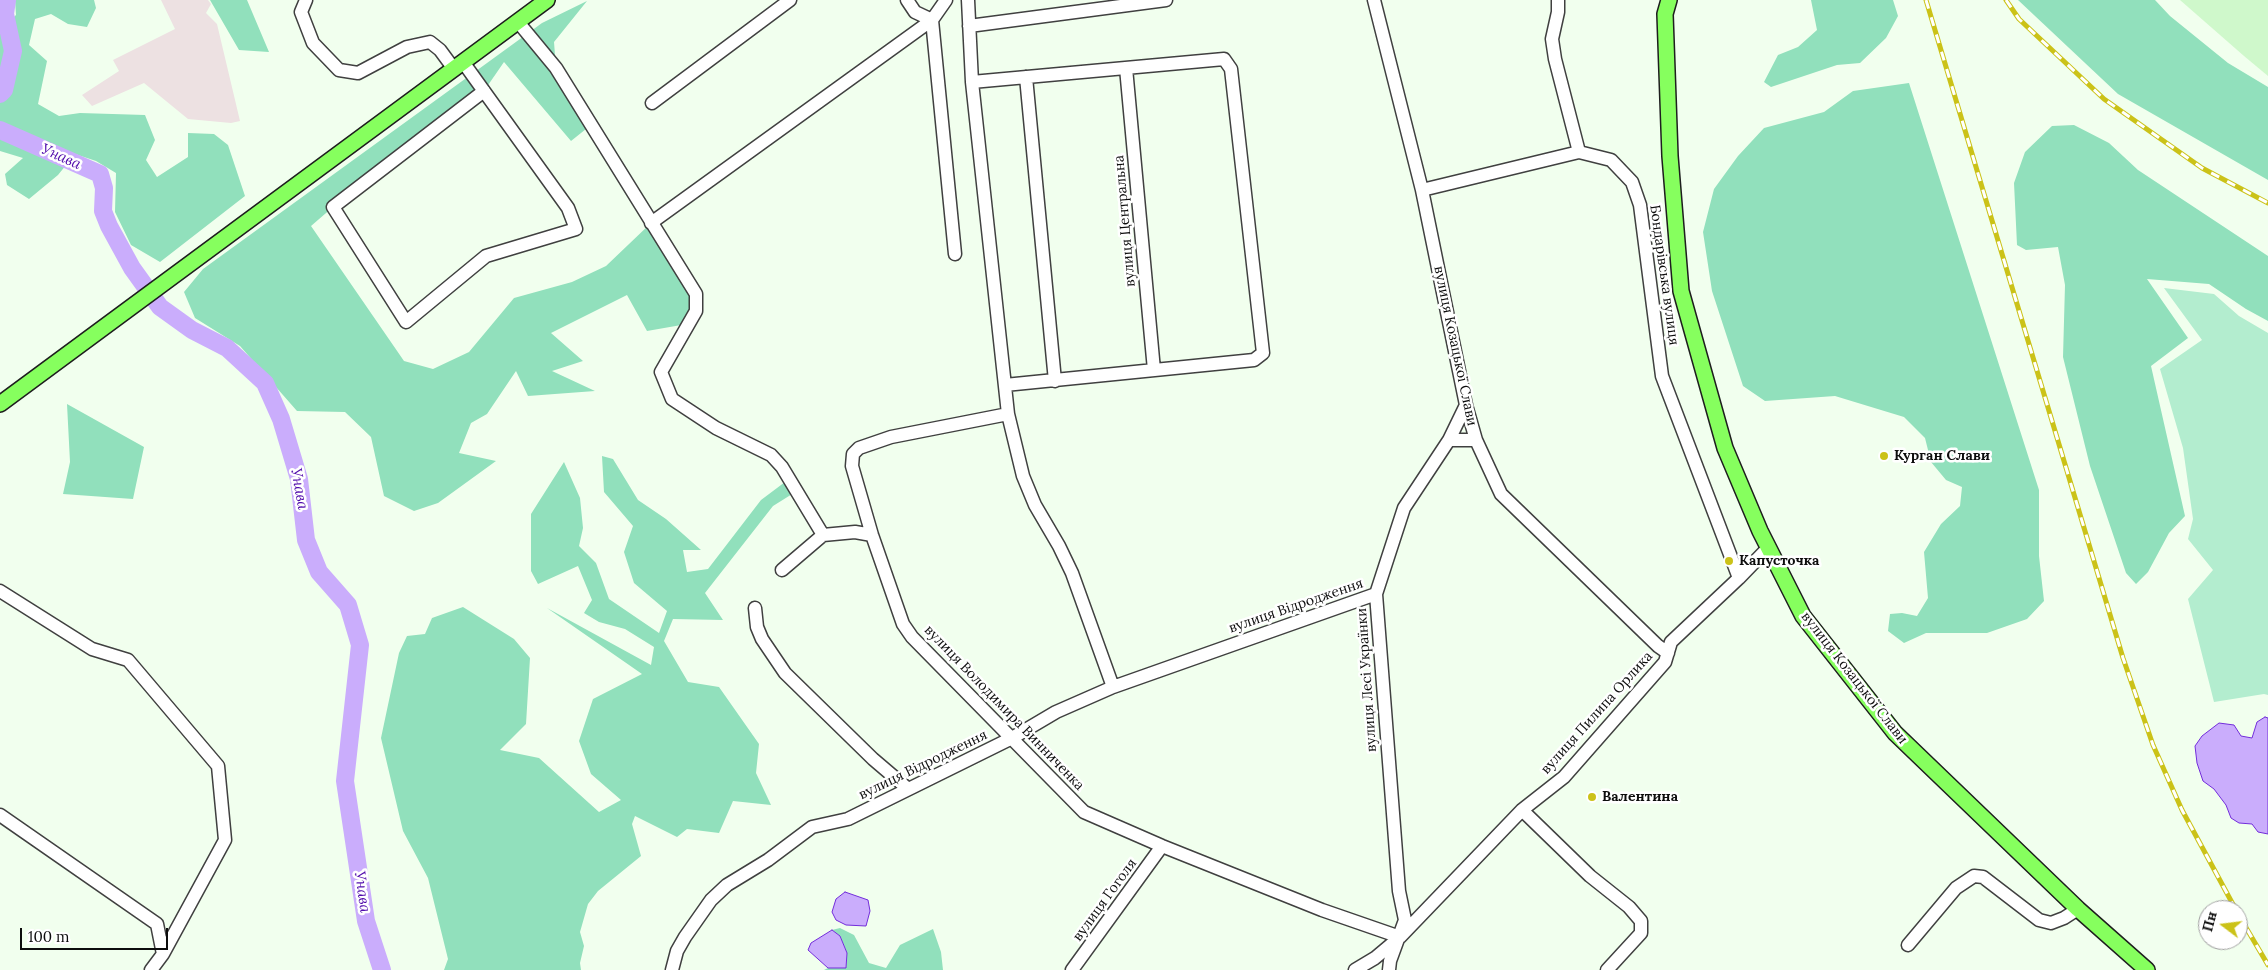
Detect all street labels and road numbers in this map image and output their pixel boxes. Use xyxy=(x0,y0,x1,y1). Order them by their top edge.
street label: вулиця Центральна xyxy=(1111,154,1139,288)
street label: Бондарівська вулиця xyxy=(1646,204,1682,346)
street label: вулиця Козацької Слави xyxy=(1430,264,1480,428)
street label: вулиця Відродження xyxy=(1227,575,1365,637)
street label: вулиця Лесі Українки xyxy=(1354,607,1380,753)
street label: вулиця Козацької Слави xyxy=(1797,609,1911,747)
street label: вулиця Володимира Винниченка xyxy=(921,622,1087,794)
street label: вулиця Пилипа Орлика xyxy=(1538,648,1656,778)
street label: вулиця Відродження xyxy=(856,727,990,803)
street label: вулиця Гоголя xyxy=(1069,856,1141,944)

